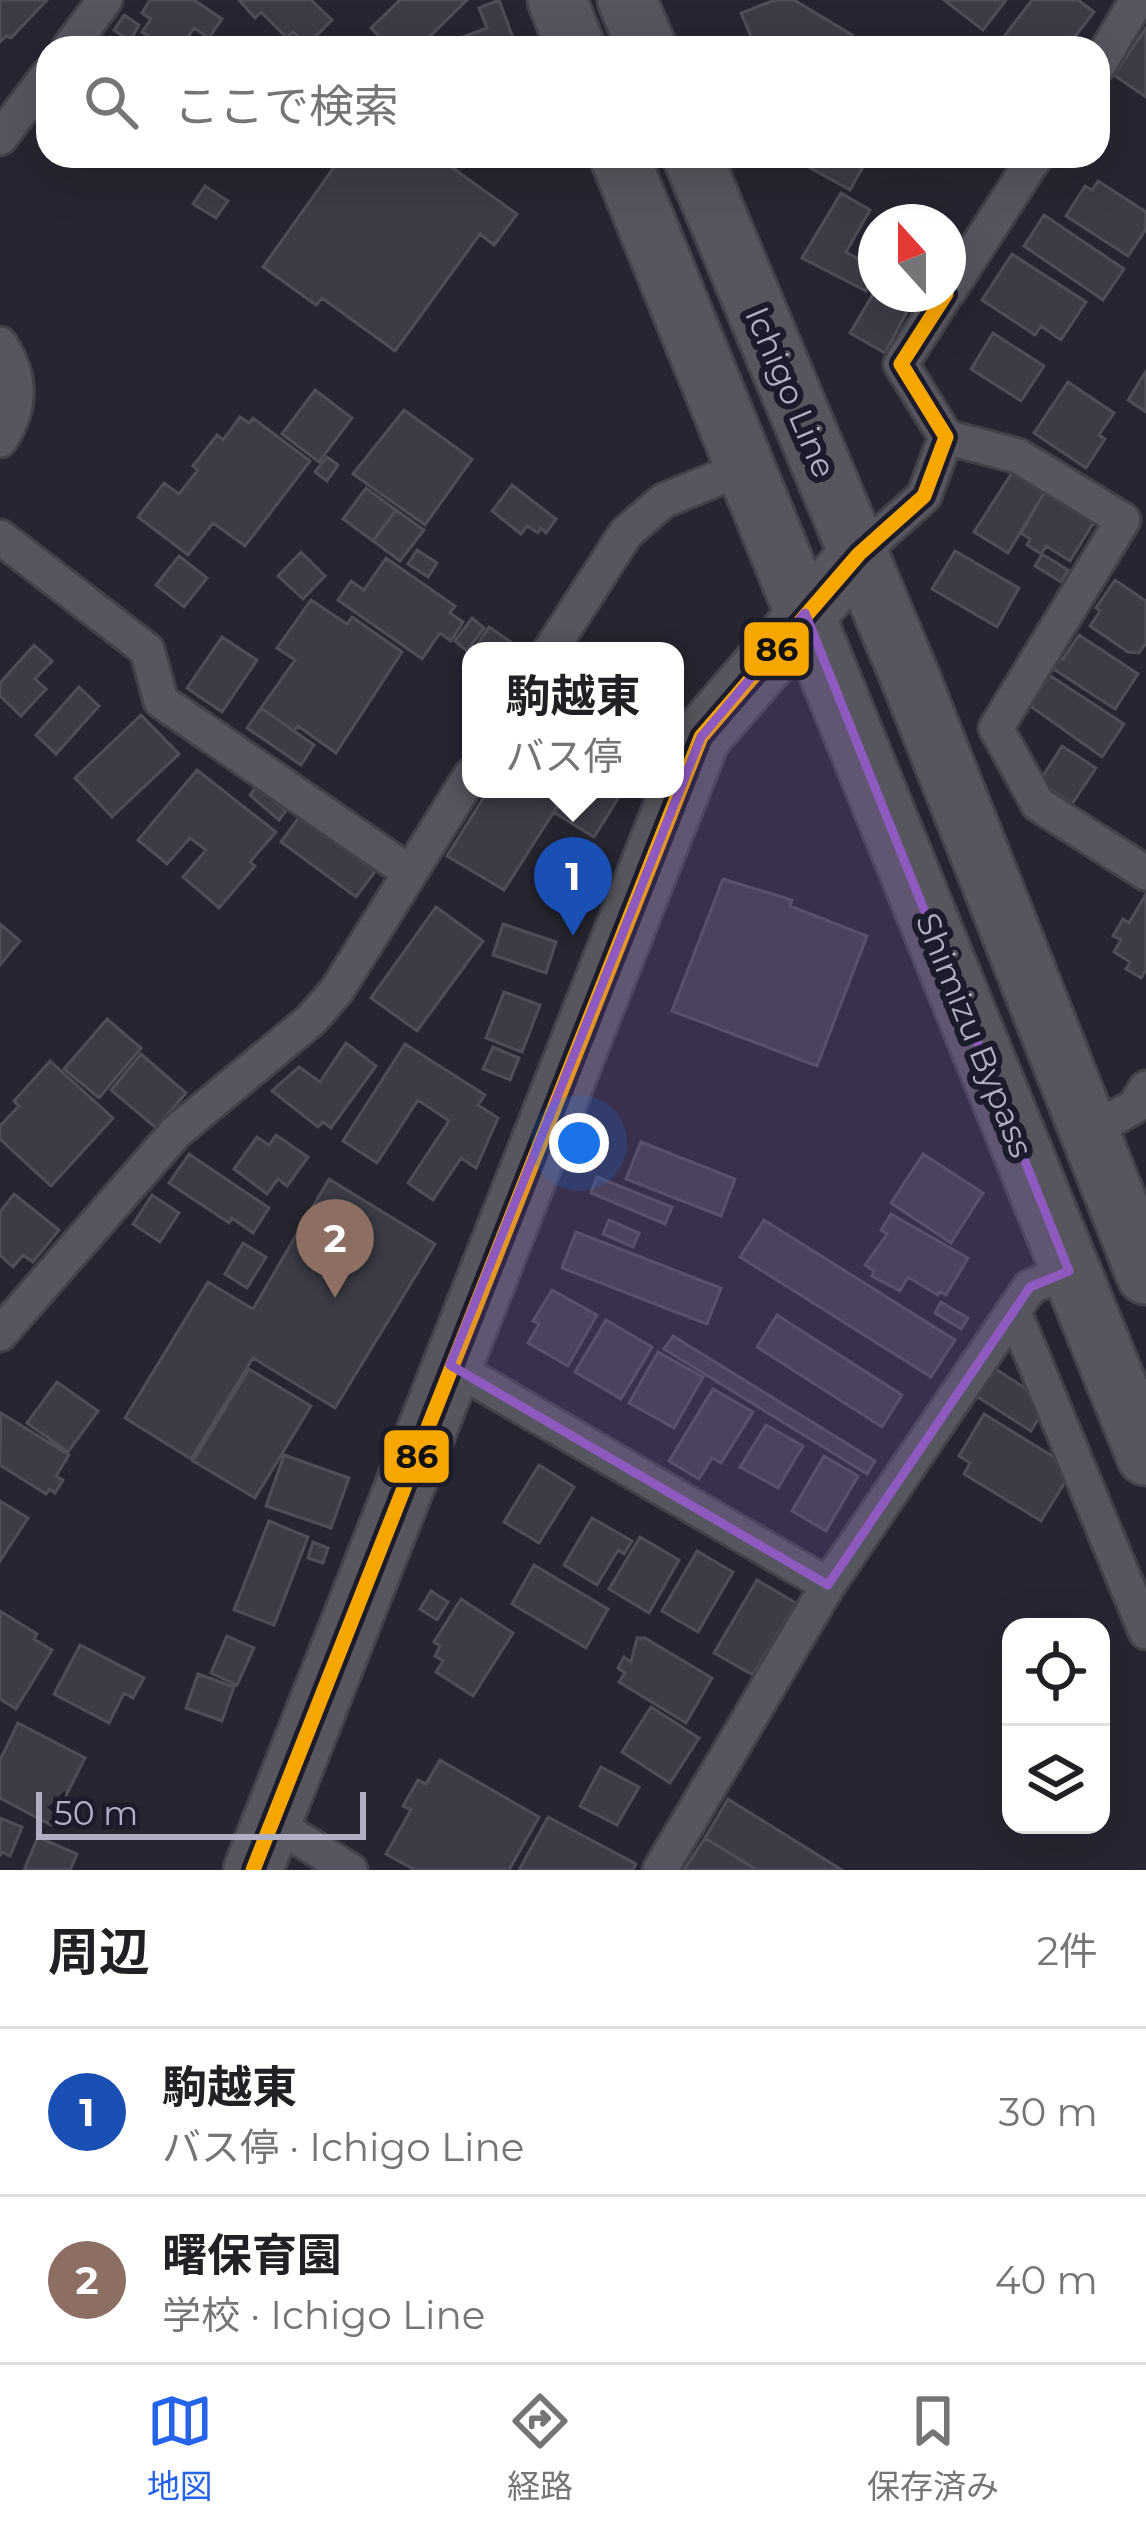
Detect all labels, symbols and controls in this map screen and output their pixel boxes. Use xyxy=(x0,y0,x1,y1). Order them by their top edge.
search box xyxy=(36,36,1110,168)
icon: search xyxy=(78,69,144,135)
text: ここで検索 xyxy=(174,78,399,133)
north arrow xyxy=(858,204,966,312)
street label: Ichigo Line xyxy=(737,300,845,484)
line badge: 86 xyxy=(742,620,811,678)
text: 86 xyxy=(756,629,798,669)
popup xyxy=(462,642,684,798)
text: 駒越東 xyxy=(505,668,641,723)
text: バス停 xyxy=(505,732,623,780)
pin: 1 xyxy=(534,837,612,936)
street label: Shimizu Bypass xyxy=(908,907,1042,1163)
your location xyxy=(549,1113,609,1173)
pin: 2 xyxy=(296,1199,374,1298)
line badge: 86 xyxy=(382,1428,451,1485)
text: 86 xyxy=(396,1436,438,1476)
map controls xyxy=(1002,1618,1110,1834)
button: locate xyxy=(1002,1618,1110,1726)
button: layers xyxy=(1002,1726,1110,1834)
scale bar xyxy=(36,1786,366,1839)
text: 50 m xyxy=(54,1793,138,1833)
text: 周辺 xyxy=(48,1921,150,1983)
text: 2件 xyxy=(1037,1927,1098,1975)
text: 駒越東 xyxy=(162,2059,297,2114)
text: 1 xyxy=(79,2088,95,2136)
text: 30 m xyxy=(999,2088,1098,2136)
text: バス停 · Ichigo Line xyxy=(162,2123,524,2171)
text: 曙保育園 xyxy=(162,2227,342,2282)
text: 2 xyxy=(75,2256,99,2304)
text: 40 m xyxy=(995,2256,1098,2304)
text: 学校 · Ichigo Line xyxy=(162,2291,485,2339)
tab: 地図 xyxy=(147,2388,213,2508)
tab: 経路 xyxy=(507,2388,573,2508)
tab: 保存済み xyxy=(867,2388,999,2508)

